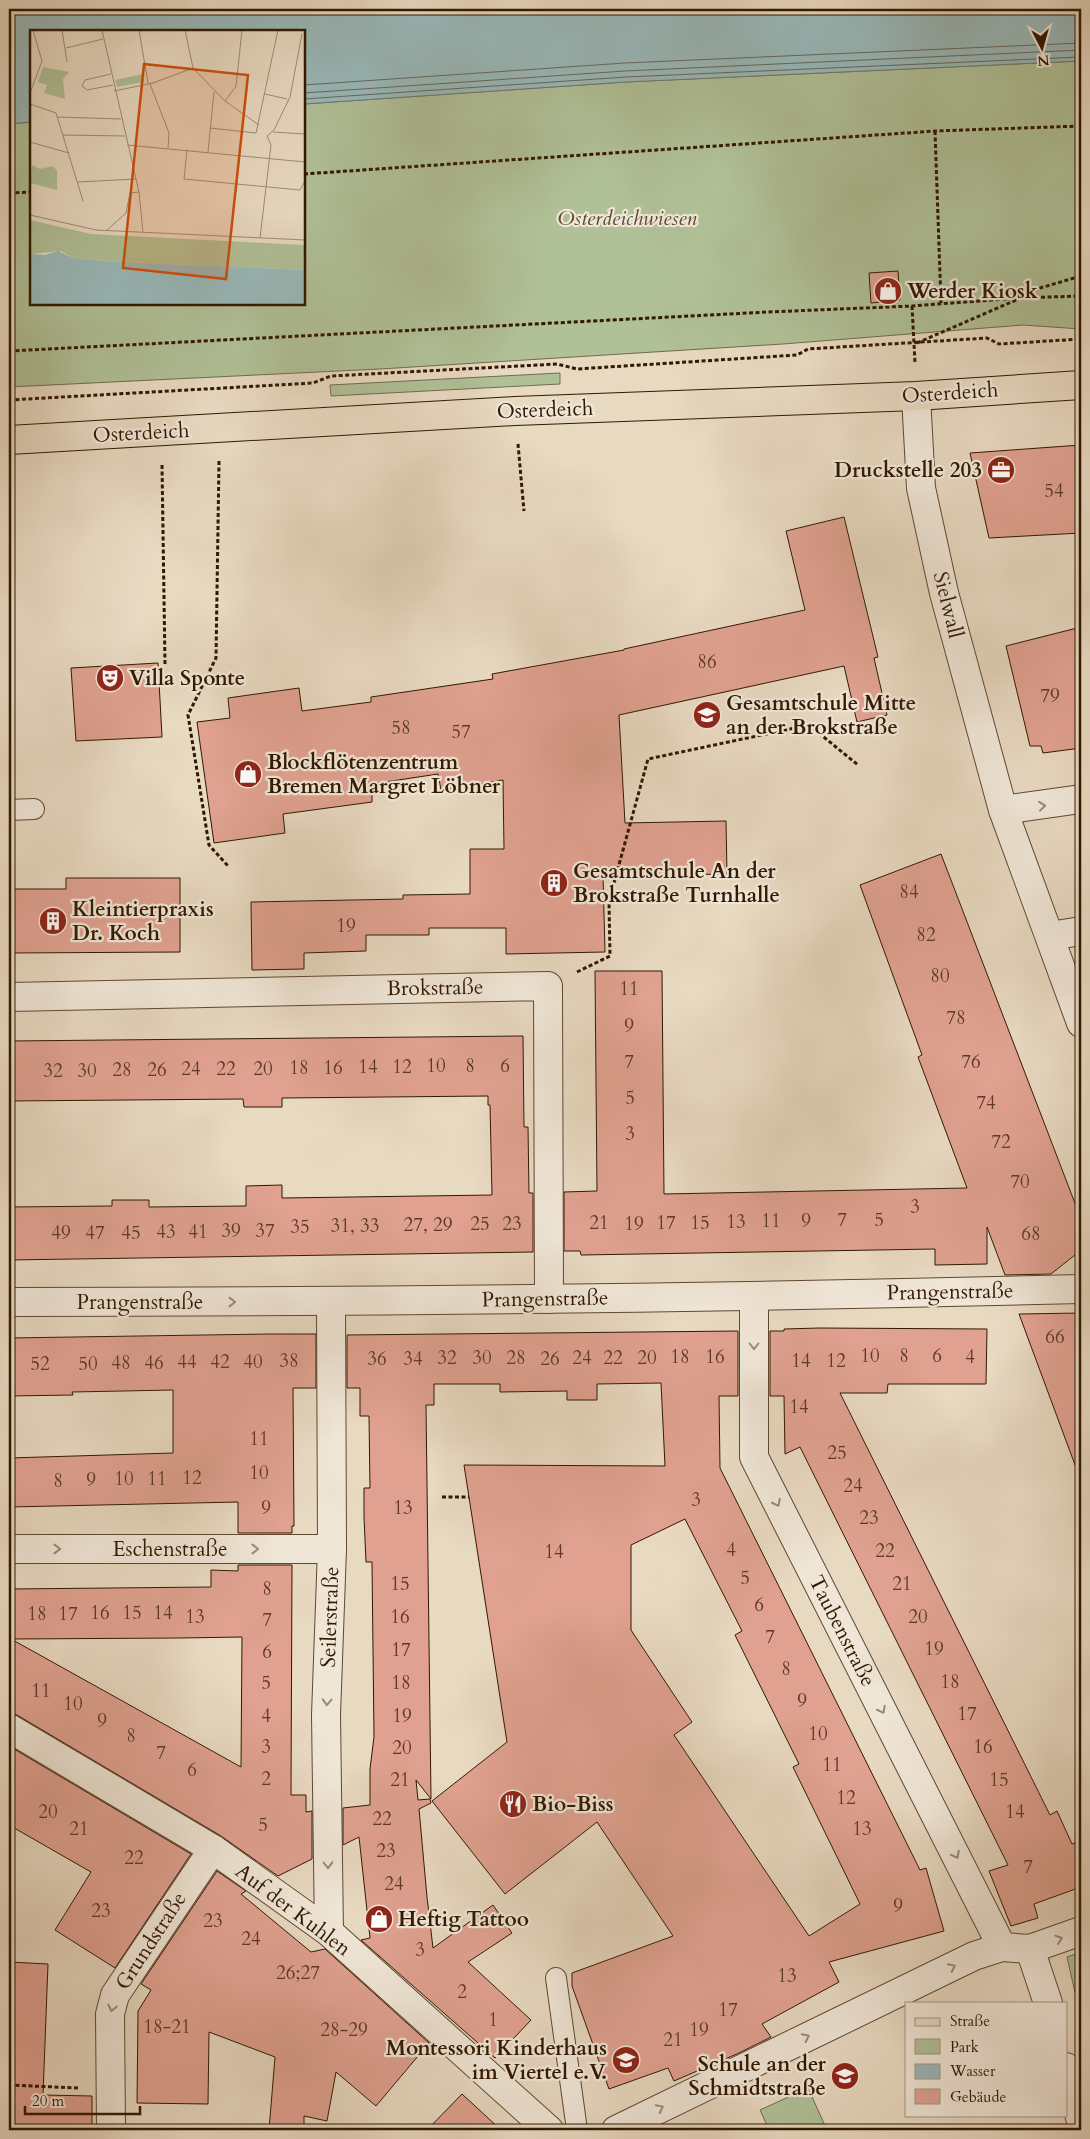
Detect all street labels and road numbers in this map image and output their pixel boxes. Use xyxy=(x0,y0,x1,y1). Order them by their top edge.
street label: Osterdeich xyxy=(901,375,1000,411)
street label: Osterdeich xyxy=(496,394,594,426)
street label: Osterdeich xyxy=(92,416,191,450)
street label: Sielwall xyxy=(926,569,970,641)
street label: Brokstraße xyxy=(386,973,484,1003)
street label: Prangenstraße xyxy=(886,1276,1014,1308)
street label: Prangenstraße xyxy=(481,1283,609,1315)
street label: Prangenstraße xyxy=(77,1288,203,1317)
street label: Eschenstraße xyxy=(113,1535,228,1564)
street label: Seilerstraße xyxy=(314,1566,346,1668)
street label: Taubenstraße xyxy=(802,1570,882,1692)
street label: Auf der Kuhlen xyxy=(229,1857,357,1963)
street label: Grundstraße xyxy=(109,1886,193,1996)

